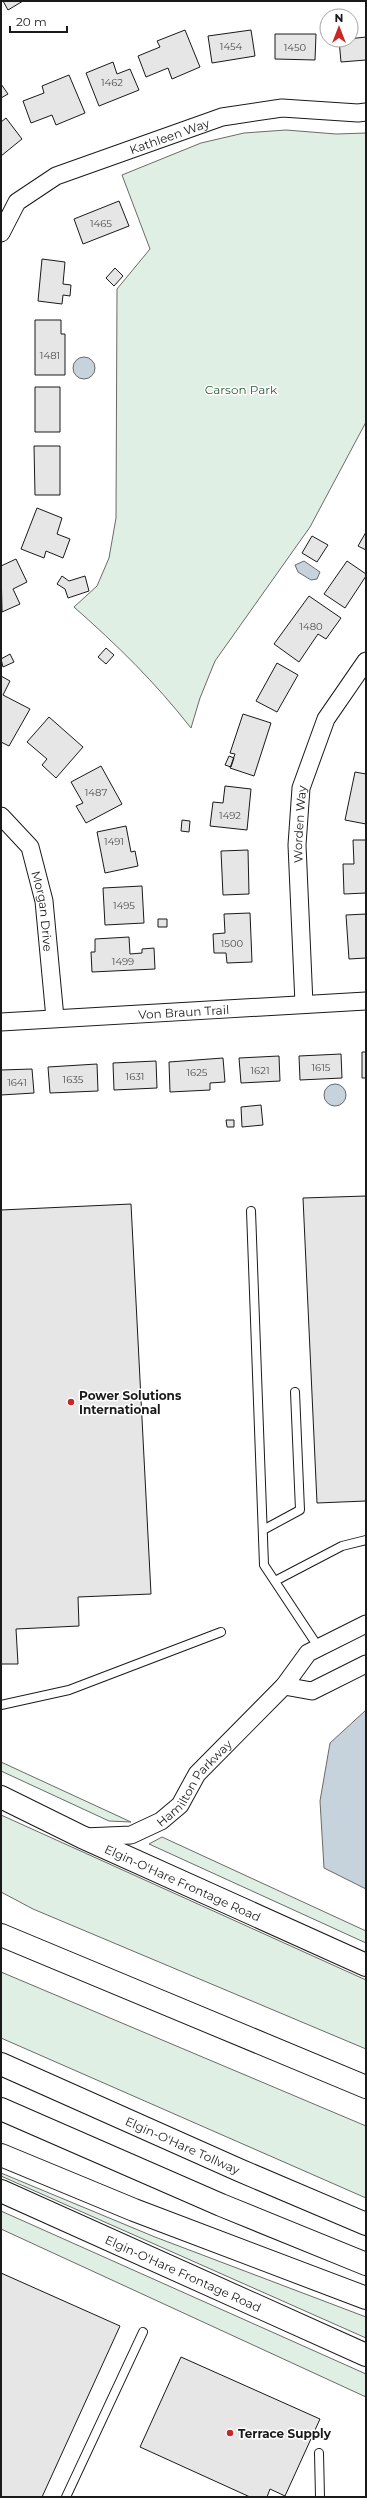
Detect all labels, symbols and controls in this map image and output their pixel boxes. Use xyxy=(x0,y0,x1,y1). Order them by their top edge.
scale bar xyxy=(10,8,67,34)
north arrow xyxy=(319,8,359,48)
text: N xyxy=(335,11,343,25)
text: 20 m xyxy=(16,14,47,29)
house number: 1454 xyxy=(220,40,243,53)
house number: 1450 xyxy=(284,41,307,54)
house number: 1462 xyxy=(101,76,123,89)
street label: Kathleen Way xyxy=(127,115,212,157)
house number: 1465 xyxy=(90,217,112,230)
house number: 1481 xyxy=(40,349,60,362)
park label: Carson Park xyxy=(205,382,278,397)
house number: 1480 xyxy=(299,620,323,633)
street label: Worden Way xyxy=(289,784,309,863)
house number: 1487 xyxy=(85,786,107,799)
house number: 1492 xyxy=(219,809,241,822)
house number: 1491 xyxy=(104,835,124,848)
street label: Morgan Drive xyxy=(29,869,56,952)
house number: 1495 xyxy=(113,899,135,912)
house number: 1500 xyxy=(221,937,244,950)
house number: 1499 xyxy=(112,955,134,968)
street label: Von Braun Trail xyxy=(138,1001,230,1022)
house number: 1615 xyxy=(312,1061,331,1074)
house number: 1621 xyxy=(251,1064,270,1077)
house number: 1625 xyxy=(186,1066,208,1079)
house number: 1631 xyxy=(126,1070,144,1083)
house number: 1635 xyxy=(63,1073,84,1086)
house number: 1641 xyxy=(7,1076,27,1089)
place label: Power Solutions International xyxy=(79,1388,182,1417)
marker: Power Solutions International xyxy=(66,1397,76,1407)
street label: Hamilton Parkway xyxy=(153,1736,235,1829)
street label: Elgin-O'Hare Frontage Road xyxy=(103,1841,263,1924)
street label: Elgin-O'Hare Tollway xyxy=(123,2113,243,2177)
street label: Elgin-O'Hare Frontage Road xyxy=(103,2231,264,2315)
place label: Terrace Supply xyxy=(238,2426,332,2441)
marker: Terrace Supply xyxy=(225,2428,235,2438)

